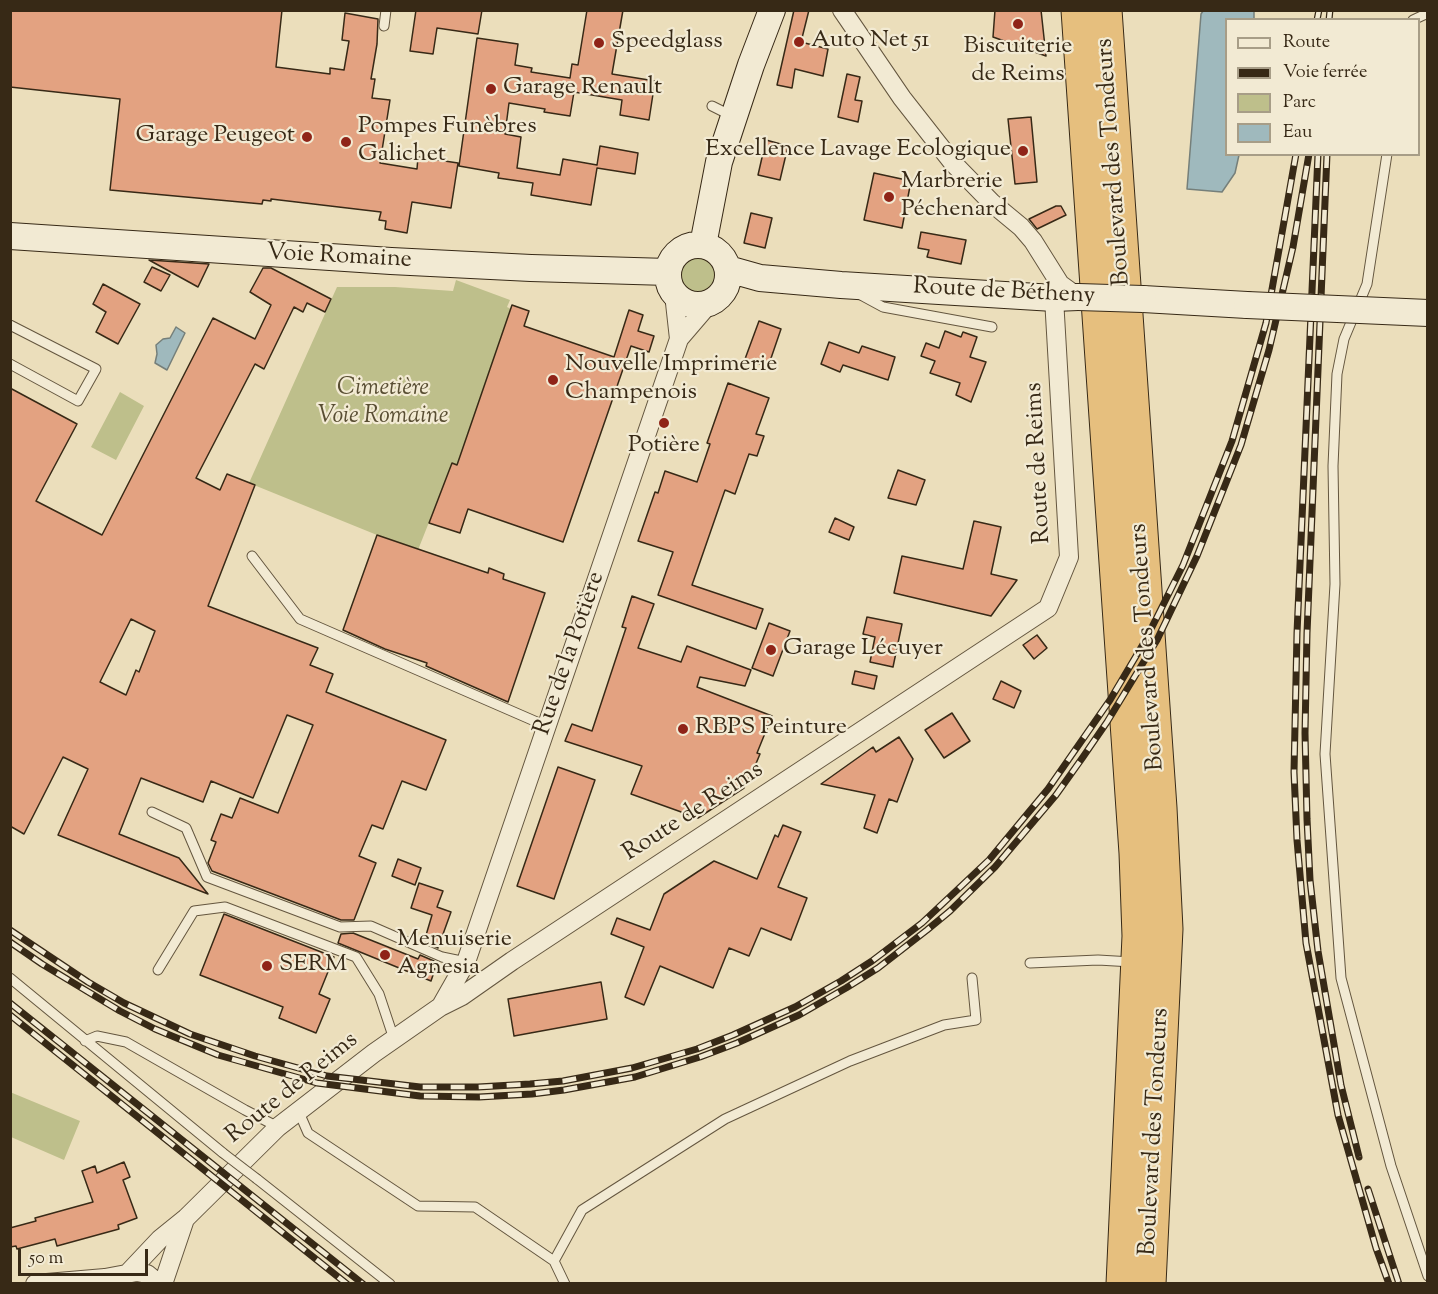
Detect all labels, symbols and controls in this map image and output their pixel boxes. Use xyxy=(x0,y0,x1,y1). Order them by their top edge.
marker: Biscuiterie de Reims xyxy=(1011,17,1025,31)
legend xyxy=(1225,18,1420,156)
place label: Auto Net 51 xyxy=(811,28,930,56)
place label: Speedglass xyxy=(611,29,723,57)
text: Route xyxy=(1283,30,1330,56)
place label: Biscuiterie de Reims xyxy=(963,34,1073,90)
marker: Auto Net 51 xyxy=(792,35,806,49)
marker: Speedglass xyxy=(592,36,606,50)
street label: Boulevard des Tondeurs xyxy=(1092,37,1138,287)
text: Voie ferrée xyxy=(1283,60,1367,86)
place label: Garage Renault xyxy=(503,75,662,103)
marker: Garage Renault xyxy=(484,82,498,96)
text: Parc xyxy=(1283,90,1316,116)
place label: Pompes Funèbres Galichet xyxy=(358,114,537,170)
text: Eau xyxy=(1283,120,1312,146)
place label: Garage Peugeot xyxy=(136,123,295,151)
marker: Garage Peugeot xyxy=(300,130,314,144)
marker: Pompes Funèbres Galichet xyxy=(339,135,353,149)
place label: Excellence Lavage Ecologique xyxy=(705,137,1011,165)
marker: Excellence Lavage Ecologique xyxy=(1016,144,1030,158)
place label: Marbrerie Péchenard xyxy=(901,169,1008,225)
marker: Marbrerie Péchenard xyxy=(882,190,896,204)
street label: Voie Romaine xyxy=(266,240,412,276)
street label: Route de Bétheny xyxy=(912,274,1096,312)
place label: Nouvelle Imprimerie Champenois xyxy=(565,352,777,408)
marker: Nouvelle Imprimerie Champenois xyxy=(546,373,560,387)
park label: Cimetière Voie Romaine xyxy=(318,376,448,432)
street label: Route de Reims xyxy=(1021,382,1059,544)
marker: Potière xyxy=(657,416,671,430)
place label: Potière xyxy=(628,433,700,461)
street label: Boulevard des Tondeurs xyxy=(1126,522,1172,772)
street label: Rue de la Potière xyxy=(530,569,612,739)
place label: Garage Lécuyer xyxy=(783,636,943,664)
marker: Garage Lécuyer xyxy=(764,643,778,657)
place label: RBPS Peinture xyxy=(695,715,847,743)
marker: RBPS Peinture xyxy=(676,722,690,736)
street label: Route de Reims xyxy=(618,757,770,869)
place label: Menuiserie Agnesia xyxy=(397,927,512,983)
marker: Menuiserie Agnesia xyxy=(378,948,392,962)
place label: SERM xyxy=(279,952,347,980)
marker: SERM xyxy=(260,959,274,973)
street label: Boulevard des Tondeurs xyxy=(1135,1007,1177,1257)
street label: Route de Reims xyxy=(221,1027,365,1151)
scale bar xyxy=(21,1237,152,1275)
text: 50 m xyxy=(29,1246,63,1272)

